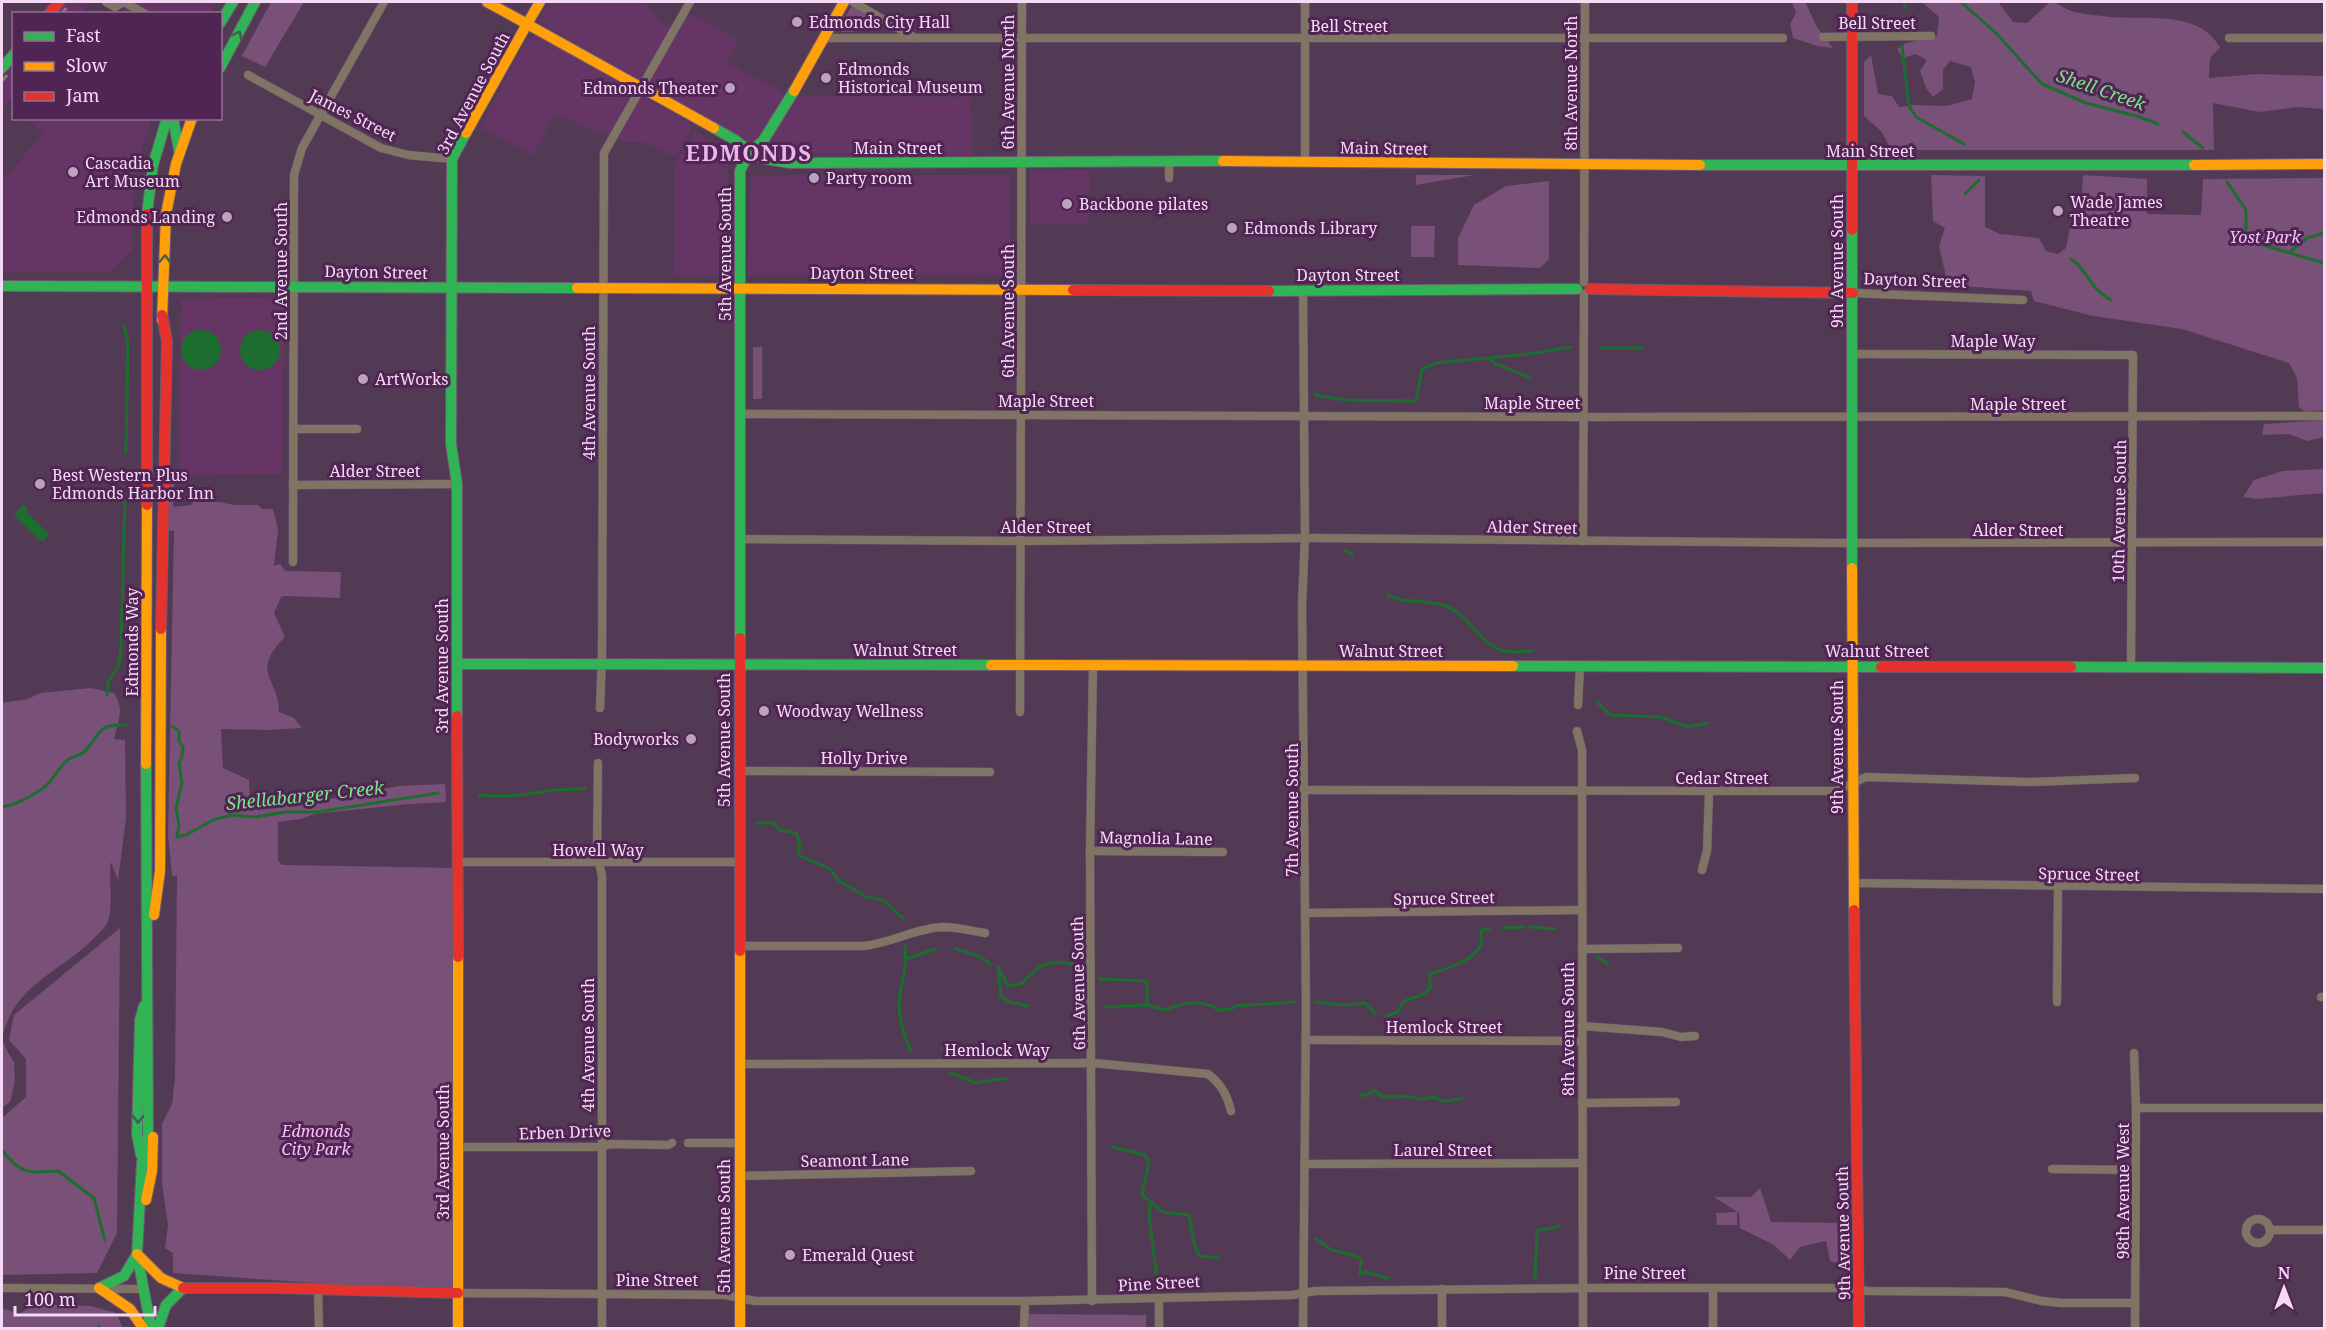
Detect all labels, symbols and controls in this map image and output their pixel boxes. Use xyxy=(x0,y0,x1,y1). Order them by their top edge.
place label: Edmonds City Hall xyxy=(809,11,950,33)
legend xyxy=(12,12,222,120)
street label: Bell Street xyxy=(1838,12,1916,34)
street label: 6th Avenue North xyxy=(997,14,1019,150)
marker: Edmonds City Hall xyxy=(790,15,804,29)
street label: Bell Street xyxy=(1310,15,1388,37)
street label: 8th Avenue North xyxy=(1560,15,1582,151)
text: Fast xyxy=(66,23,101,47)
street label: 3rd Avenue South xyxy=(431,28,515,158)
one-way arrow xyxy=(231,30,242,41)
text: Slow xyxy=(66,53,108,77)
place label: Edmonds Historical Museum xyxy=(838,58,983,98)
water label: Shell Creek xyxy=(2054,63,2150,116)
marker: Edmonds Historical Museum xyxy=(819,71,833,85)
place label: Edmonds Theater xyxy=(583,77,718,99)
marker: Edmonds Theater xyxy=(723,81,737,95)
text: Jam xyxy=(65,83,100,107)
street label: James Street xyxy=(305,83,400,146)
street label: Main Street xyxy=(1340,136,1429,160)
district label: EDMONDS xyxy=(686,137,812,167)
street label: Main Street xyxy=(854,137,942,159)
street label: Main Street xyxy=(1826,140,1914,162)
place label: Cascadia Art Museum xyxy=(85,152,180,192)
marker: Cascadia Art Museum xyxy=(66,165,80,179)
place label: Party room xyxy=(826,167,912,189)
marker: Party room xyxy=(807,171,821,185)
street label: 5th Avenue South xyxy=(714,187,736,321)
place label: Wade James Theatre xyxy=(2070,191,2163,231)
place label: Backbone pilates xyxy=(1079,193,1208,215)
street label: 9th Avenue South xyxy=(1826,194,1848,328)
marker: Backbone pilates xyxy=(1060,197,1074,211)
street label: 2nd Avenue South xyxy=(270,202,292,340)
marker: Wade James Theatre xyxy=(2051,204,2065,218)
place label: Edmonds Landing xyxy=(76,206,215,228)
marker: Edmonds Landing xyxy=(220,210,234,224)
place label: Edmonds Library xyxy=(1244,217,1378,239)
marker: Edmonds Library xyxy=(1225,221,1239,235)
park label: Yost Park xyxy=(2229,226,2302,248)
street label: 6th Avenue South xyxy=(997,244,1019,378)
one-way arrow xyxy=(158,255,171,264)
street label: Dayton Street xyxy=(324,260,428,284)
street label: Dayton Street xyxy=(810,262,914,284)
street label: Dayton Street xyxy=(1296,264,1400,286)
street label: Dayton Street xyxy=(1863,267,1967,293)
street label: 4th Avenue South xyxy=(578,326,600,460)
street label: Maple Way xyxy=(1951,330,2036,352)
place label: ArtWorks xyxy=(375,368,449,390)
marker: ArtWorks xyxy=(356,372,370,386)
street label: Maple Street xyxy=(998,390,1094,412)
street label: Maple Street xyxy=(1484,392,1580,414)
street label: Maple Street xyxy=(1970,393,2066,415)
street label: 10th Avenue South xyxy=(2107,439,2131,583)
street label: Alder Street xyxy=(330,460,421,482)
place label: Best Western Plus Edmonds Harbor Inn xyxy=(52,464,214,504)
marker: Best Western Plus Edmonds Harbor Inn xyxy=(33,477,47,491)
street label: Alder Street xyxy=(1486,515,1578,539)
street label: Alder Street xyxy=(1001,516,1092,538)
street label: Alder Street xyxy=(1973,519,2064,541)
street label: Edmonds Way xyxy=(121,587,143,697)
street label: 3rd Avenue South xyxy=(431,598,453,734)
street label: Walnut Street xyxy=(853,639,958,661)
street label: Walnut Street xyxy=(1339,640,1444,662)
street label: Walnut Street xyxy=(1825,640,1930,662)
street label: 5th Avenue South xyxy=(713,673,735,807)
street label: 9th Avenue South xyxy=(1826,680,1848,814)
place label: Woodway Wellness xyxy=(776,700,923,722)
marker: Woodway Wellness xyxy=(757,704,771,718)
place label: Bodyworks xyxy=(593,728,679,750)
marker: Bodyworks xyxy=(684,732,698,746)
street label: 7th Avenue South xyxy=(1281,743,1303,877)
street label: Holly Drive xyxy=(820,747,908,769)
street label: Cedar Street xyxy=(1675,767,1769,789)
water label: Shellabarger Creek xyxy=(225,775,386,815)
street label: Magnolia Lane xyxy=(1099,826,1213,850)
street label: Howell Way xyxy=(552,839,645,861)
street label: Spruce Street xyxy=(2038,862,2140,886)
street label: Spruce Street xyxy=(1393,886,1495,910)
street label: 6th Avenue South xyxy=(1066,916,1090,1050)
street label: 8th Avenue South xyxy=(1557,962,1579,1096)
street label: 4th Avenue South xyxy=(577,978,599,1112)
street label: Hemlock Street xyxy=(1386,1016,1503,1038)
street label: Hemlock Way xyxy=(944,1039,1051,1061)
street label: 3rd Avenue South xyxy=(432,1084,454,1220)
one-way arrow xyxy=(131,1115,144,1124)
street label: Erben Drive xyxy=(518,1119,612,1145)
park label: Edmonds City Park xyxy=(280,1120,351,1160)
street label: 98th Avenue West xyxy=(2112,1122,2134,1259)
street label: Laurel Street xyxy=(1394,1139,1493,1161)
street label: Seamont Lane xyxy=(801,1148,909,1172)
street label: 5th Avenue South xyxy=(713,1159,735,1293)
street label: 9th Avenue South xyxy=(1831,1166,1855,1300)
place label: Emerald Quest xyxy=(802,1244,915,1266)
marker: Emerald Quest xyxy=(783,1248,797,1262)
north arrow xyxy=(2254,1258,2314,1318)
street label: Pine Street xyxy=(1604,1262,1687,1284)
text: N xyxy=(2278,1262,2291,1284)
street label: Pine Street xyxy=(616,1269,699,1291)
street label: Pine Street xyxy=(1117,1270,1201,1296)
scale bar xyxy=(15,1279,154,1317)
text: 100 m xyxy=(24,1287,76,1311)

